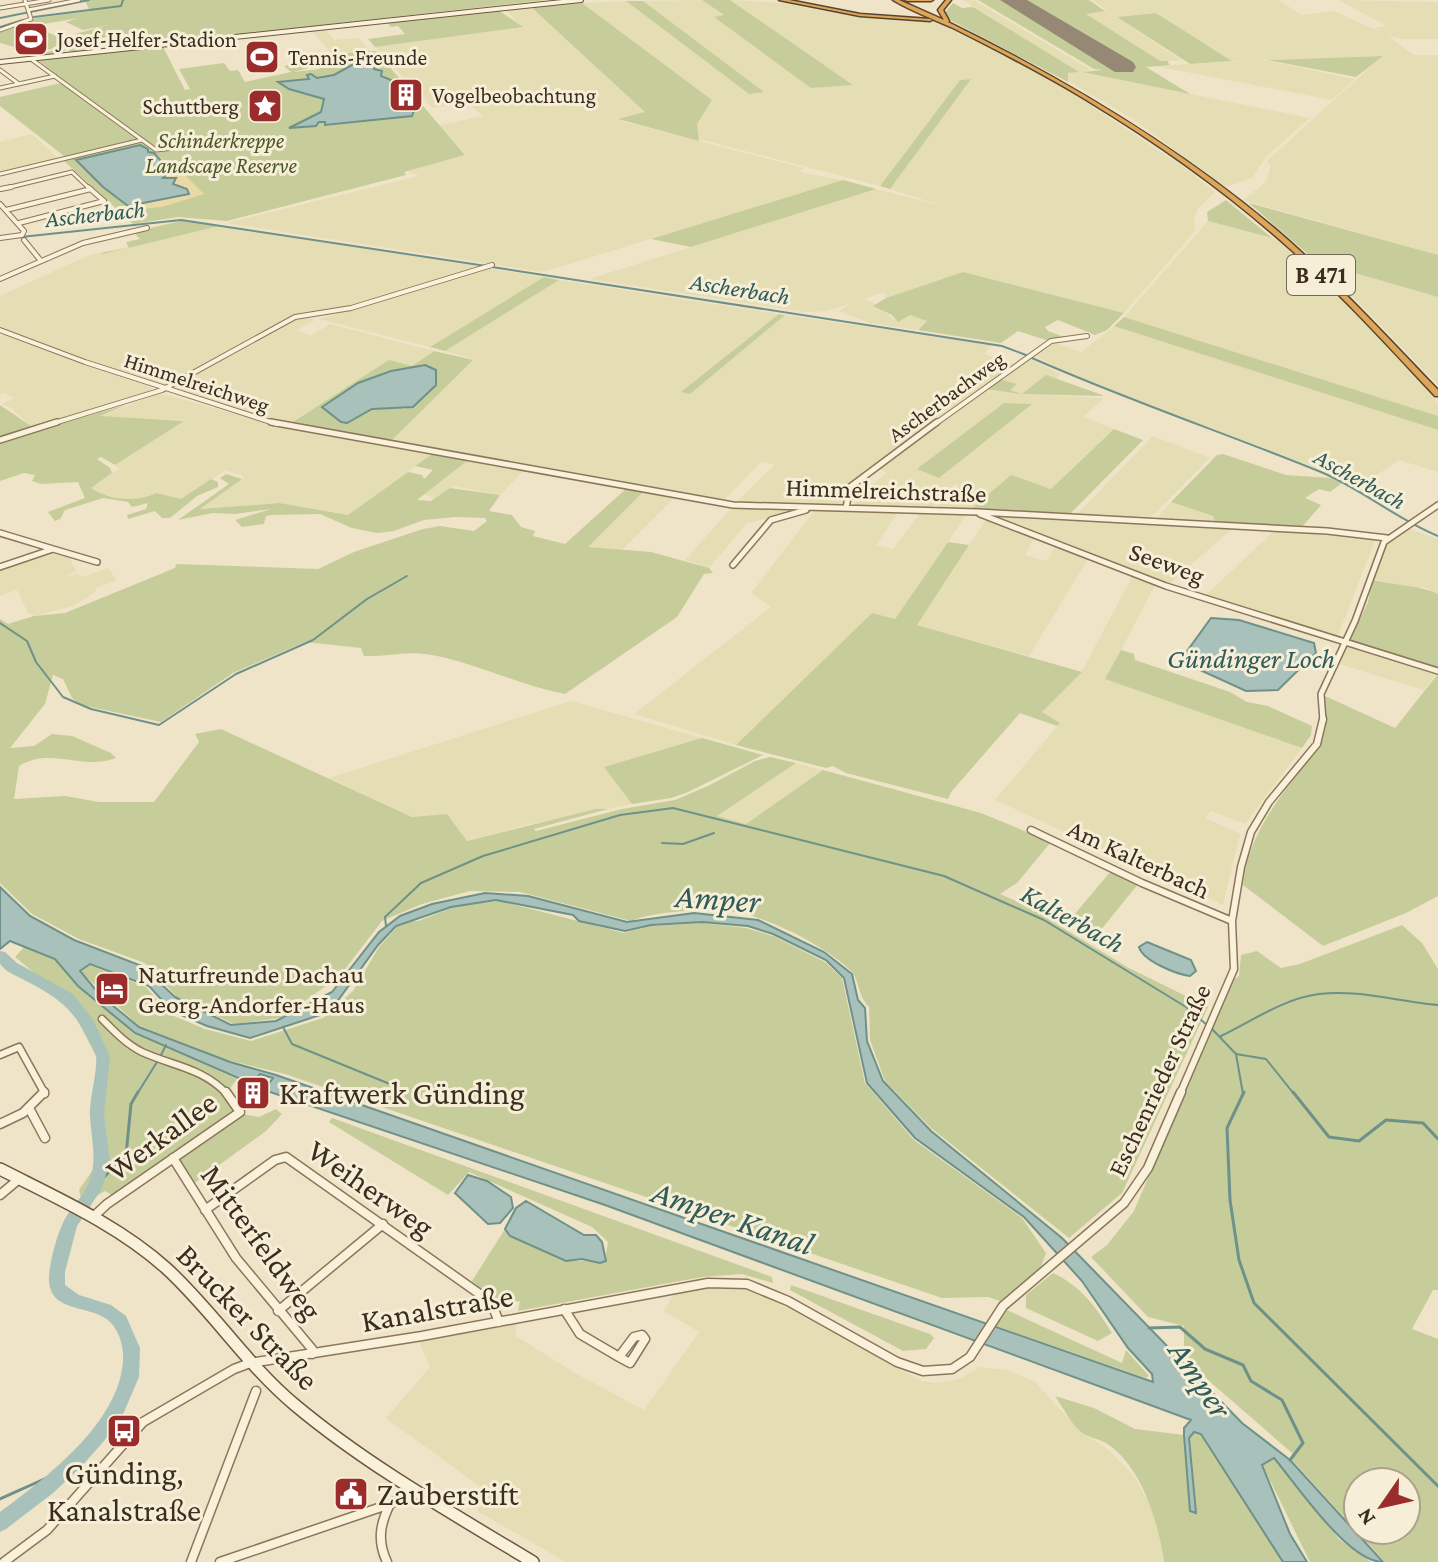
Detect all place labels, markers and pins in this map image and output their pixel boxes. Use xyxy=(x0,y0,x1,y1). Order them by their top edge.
sports icon: Josef-Helfer-Stadion xyxy=(12,20,50,58)
place label: Josef-Helfer-Stadion xyxy=(55,27,237,52)
sports icon: Tennis-Freunde xyxy=(243,38,281,76)
place label: Tennis-Freunde xyxy=(288,45,427,70)
building icon: Vogelbeobachtung xyxy=(387,76,425,114)
place label: Vogelbeobachtung xyxy=(432,83,596,108)
place icon: Schuttberg xyxy=(246,87,284,125)
place label: Schuttberg xyxy=(143,94,239,119)
place label: Naturfreunde Dachau Georg-Andorfer-Haus xyxy=(138,960,365,1019)
hotel icon: Naturfreunde Dachau Georg-Andorfer-Haus xyxy=(93,970,131,1008)
building icon: Kraftwerk Günding xyxy=(234,1074,272,1112)
place label: Kraftwerk Günding xyxy=(279,1075,525,1111)
bus stop icon: Günding, Kanalstraße xyxy=(105,1412,143,1450)
place label: Günding, Kanalstraße xyxy=(47,1455,201,1528)
public building icon: Zauberstift xyxy=(332,1475,370,1513)
place label: Zauberstift xyxy=(377,1476,519,1512)

